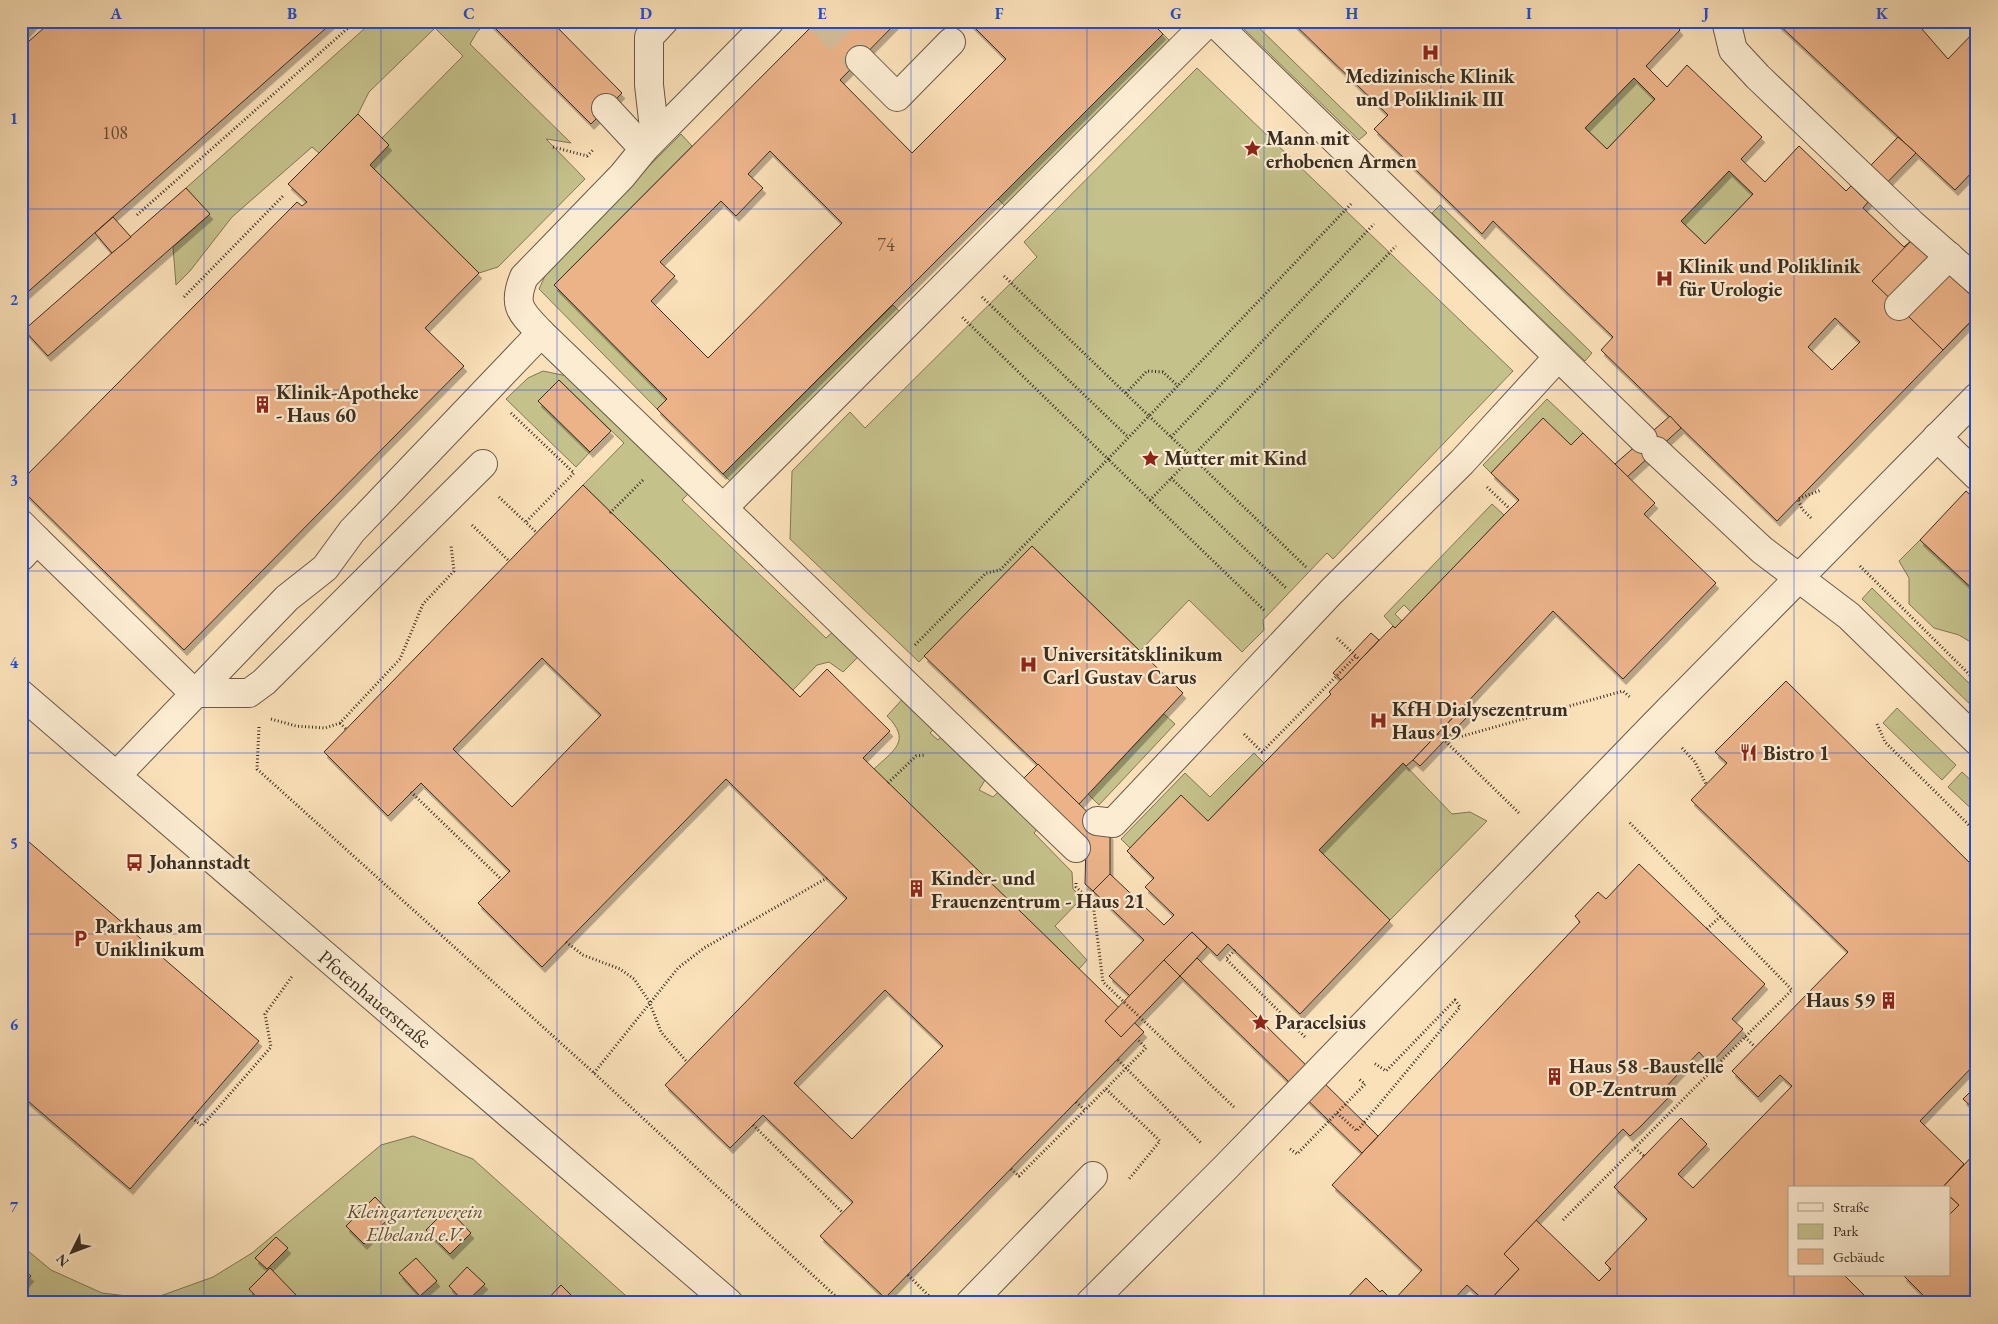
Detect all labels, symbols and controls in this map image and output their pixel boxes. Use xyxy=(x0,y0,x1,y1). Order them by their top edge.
text: A xyxy=(109,3,122,24)
text: B xyxy=(287,3,297,24)
text: C xyxy=(463,3,475,24)
text: D xyxy=(640,3,652,24)
text: E xyxy=(817,3,827,24)
text: F xyxy=(995,3,1004,24)
text: G xyxy=(1170,3,1182,24)
text: H xyxy=(1346,3,1359,24)
text: I xyxy=(1526,3,1532,24)
text: J xyxy=(1701,3,1709,24)
text: K xyxy=(1876,3,1889,24)
hospital icon: Medizinische Klinik und Poliklinik III xyxy=(1420,42,1440,62)
place label: Medizinische Klinik und Poliklinik III xyxy=(1345,63,1516,112)
text: 1 xyxy=(10,108,18,129)
house number: 108 xyxy=(102,121,128,144)
place label: Mann mit erhobenen Armen xyxy=(1266,125,1417,174)
place icon: Mann mit erhobenen Armen xyxy=(1242,139,1262,159)
house number: 74 xyxy=(877,233,895,256)
place label: Klinik und Poliklinik für Urologie xyxy=(1679,253,1862,302)
hospital icon: Klinik und Poliklinik für Urologie xyxy=(1655,268,1675,288)
text: 2 xyxy=(10,289,19,310)
place label: Klinik-Apotheke - Haus 60 xyxy=(276,379,419,428)
building icon: Klinik-Apotheke - Haus 60 xyxy=(252,394,272,414)
place label: Mutter mit Kind xyxy=(1164,445,1307,471)
place icon: Mutter mit Kind xyxy=(1140,448,1160,468)
text: 3 xyxy=(10,470,18,491)
place label: Universitätsklinikum Carl Gustav Carus xyxy=(1043,641,1223,690)
text: 4 xyxy=(10,652,19,673)
hospital icon: Universitätsklinikum Carl Gustav Carus xyxy=(1019,655,1039,675)
place label: KfH Dialysezentrum Haus 19 xyxy=(1392,696,1568,745)
hospital icon: KfH Dialysezentrum Haus 19 xyxy=(1368,711,1388,731)
place label: Bistro 1 xyxy=(1763,740,1830,766)
restaurant icon: Bistro 1 xyxy=(1739,743,1759,763)
text: 5 xyxy=(10,833,18,854)
place label: Johannstadt xyxy=(147,849,251,875)
bus stop icon: Johannstadt xyxy=(125,852,145,872)
place label: Kinder- und Frauenzentrum - Haus 21 xyxy=(931,865,1145,914)
building icon: Kinder- und Frauenzentrum - Haus 21 xyxy=(907,879,927,899)
place label: Parkhaus am Uniklinikum xyxy=(95,913,205,962)
parking icon: Parkhaus am Uniklinikum xyxy=(71,928,91,948)
street label: Pfotenhauerstraße xyxy=(313,944,437,1054)
place label: Haus 59 xyxy=(1806,987,1875,1013)
building icon: Haus 59 xyxy=(1879,990,1899,1010)
place label: Paracelsius xyxy=(1275,1009,1366,1035)
place icon: Paracelsius xyxy=(1251,1012,1271,1032)
text: 6 xyxy=(10,1014,19,1035)
place label: Haus 58 -Baustelle OP-Zentrum xyxy=(1569,1053,1724,1102)
building icon: Haus 58 -Baustelle OP-Zentrum xyxy=(1545,1067,1565,1087)
legend xyxy=(1788,1186,1950,1276)
text: 7 xyxy=(10,1196,19,1217)
text: Straße xyxy=(1833,1197,1869,1216)
park label: Kleingartenverein Elbeland e.V. xyxy=(346,1198,483,1247)
text: Park xyxy=(1833,1221,1860,1240)
north arrow xyxy=(48,1226,98,1276)
text: Gebäude xyxy=(1833,1247,1885,1266)
text: N xyxy=(51,1250,73,1271)

